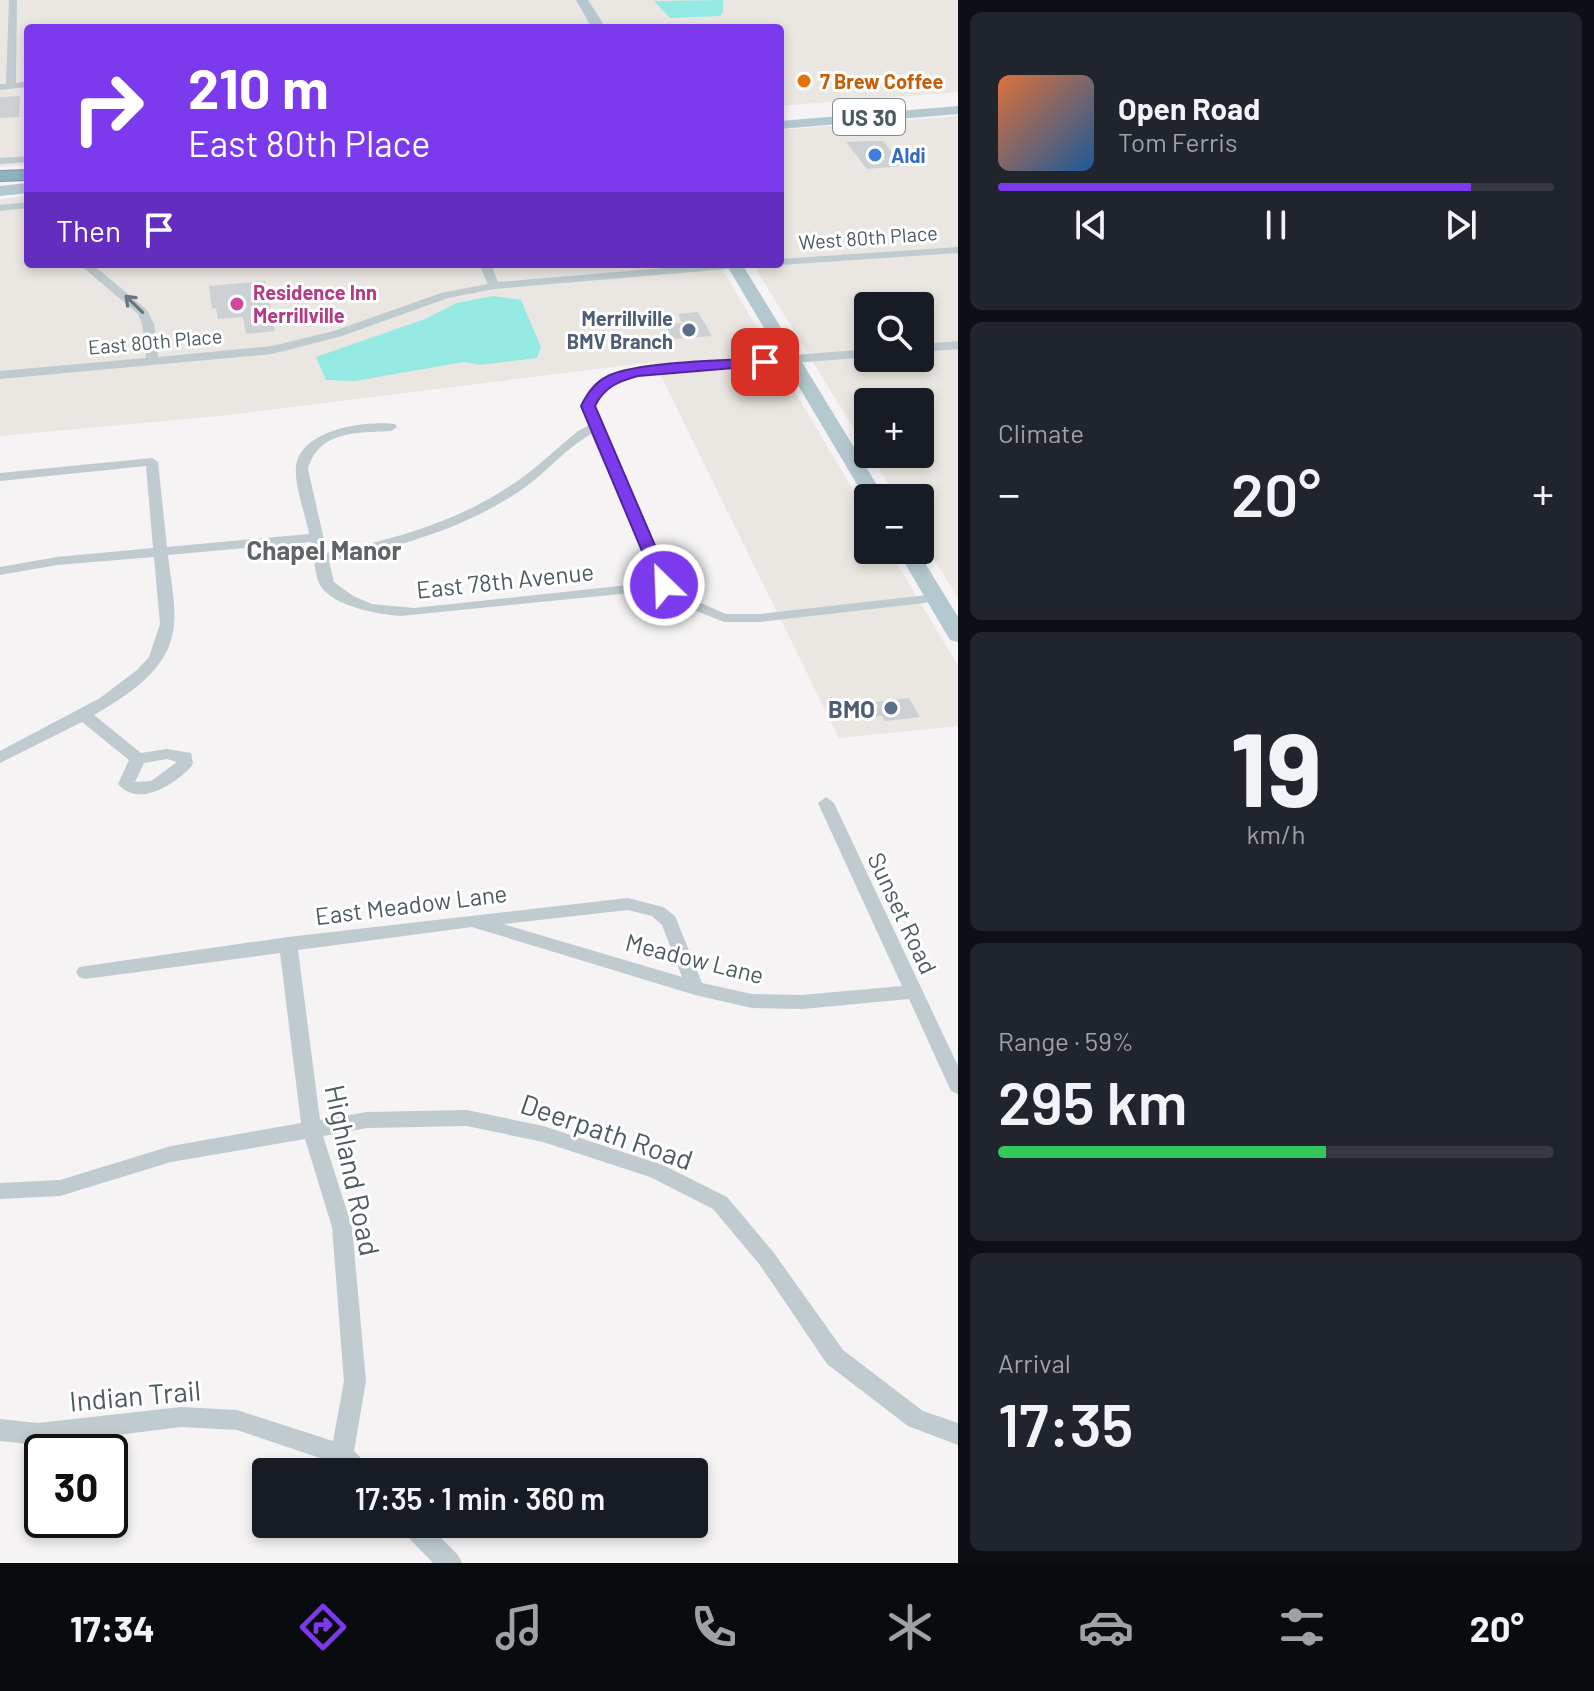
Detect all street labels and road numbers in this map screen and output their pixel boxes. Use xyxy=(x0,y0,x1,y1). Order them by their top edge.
road number: US 30 xyxy=(833,99,905,135)
street label: West 80th Place xyxy=(798,220,938,254)
street label: East 80th Place xyxy=(87,323,223,359)
street label: East 78th Avenue xyxy=(415,556,595,604)
street label: Sunset Road xyxy=(862,848,944,978)
street label: East Meadow Lane xyxy=(313,878,509,930)
street label: Meadow Lane xyxy=(623,927,767,989)
street label: Highland Road xyxy=(318,1081,388,1259)
street label: Deerpath Road xyxy=(516,1086,698,1176)
street label: Indian Trail xyxy=(68,1372,202,1418)

